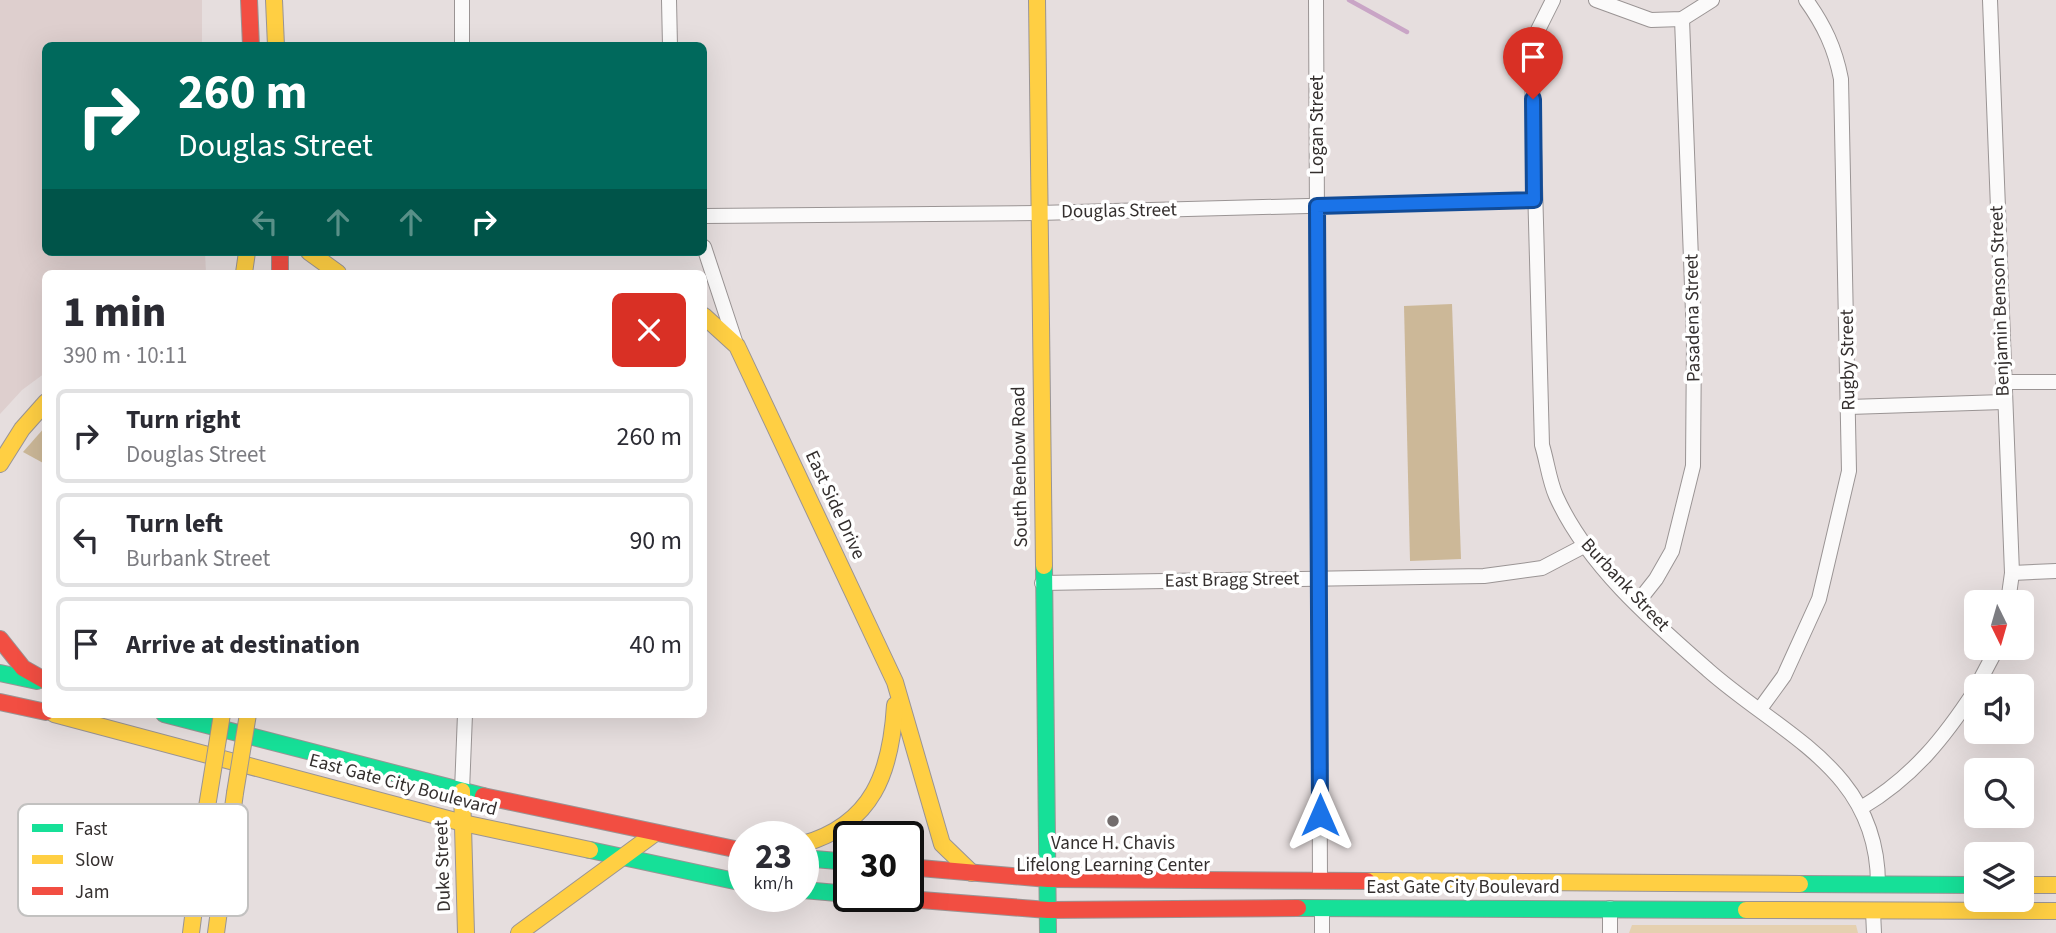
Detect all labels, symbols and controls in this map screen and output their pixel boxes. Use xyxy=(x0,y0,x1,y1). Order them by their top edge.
pin xyxy=(1503,27,1563,99)
icon: arrive xyxy=(1514,38,1552,76)
text: 260 m xyxy=(178,58,307,128)
icon: right xyxy=(63,70,154,161)
street label: Logan Street xyxy=(1304,74,1331,175)
text: Douglas Street xyxy=(178,123,373,169)
street label: Douglas Street xyxy=(1061,196,1178,226)
icon: left xyxy=(246,203,284,241)
icon: ahead xyxy=(319,203,357,241)
icon: ahead xyxy=(392,203,430,241)
icon: right xyxy=(465,203,503,241)
street label: Benjamin Benson Street xyxy=(1983,205,2017,397)
street label: Pasadena Street xyxy=(1678,253,1708,382)
text: 1 min xyxy=(63,283,166,343)
button: close xyxy=(612,293,686,367)
street label: Rugby Street xyxy=(1834,308,1862,411)
text: 390 m · 10:11 xyxy=(63,339,187,372)
street label: South Benbow Road xyxy=(1005,386,1035,548)
text: Turn right xyxy=(126,401,241,438)
icon: right xyxy=(67,417,105,455)
text: 260 m xyxy=(616,418,682,455)
text: Douglas Street xyxy=(126,438,266,471)
street label: East Side Drive xyxy=(798,446,872,564)
text: Turn left xyxy=(126,505,223,542)
icon: left xyxy=(67,521,105,559)
text: 90 m xyxy=(629,522,682,559)
street label: Burbank Street xyxy=(1575,532,1676,638)
text: Burbank Street xyxy=(126,542,270,575)
street label: East Bragg Street xyxy=(1164,565,1300,595)
north arrow xyxy=(1964,590,2034,660)
map controls xyxy=(1964,590,2034,912)
icon: arrive xyxy=(67,625,105,663)
text: Arrive at destination xyxy=(126,626,360,663)
text: 40 m xyxy=(629,626,682,663)
button: sound xyxy=(1964,674,2034,744)
street label: East Gate City Boulevard xyxy=(306,747,500,823)
button: search xyxy=(1964,758,2034,828)
position arrow xyxy=(1283,778,1357,852)
legend xyxy=(18,804,248,916)
marker: Vance H. Chavis Lifelong Learning Center xyxy=(1105,813,1121,829)
text: Fast xyxy=(75,816,108,843)
street label: Duke Street xyxy=(428,819,458,912)
speed limit sign: 30 xyxy=(833,821,924,912)
place label: Vance H. Chavis Lifelong Learning Center xyxy=(1016,830,1210,879)
text: 23 xyxy=(755,832,792,882)
button: layers xyxy=(1964,842,2034,912)
text: Slow xyxy=(75,847,114,874)
text: km/h xyxy=(754,871,793,896)
street label: East Gate City Boulevard xyxy=(1366,874,1560,901)
text: Jam xyxy=(75,879,109,906)

